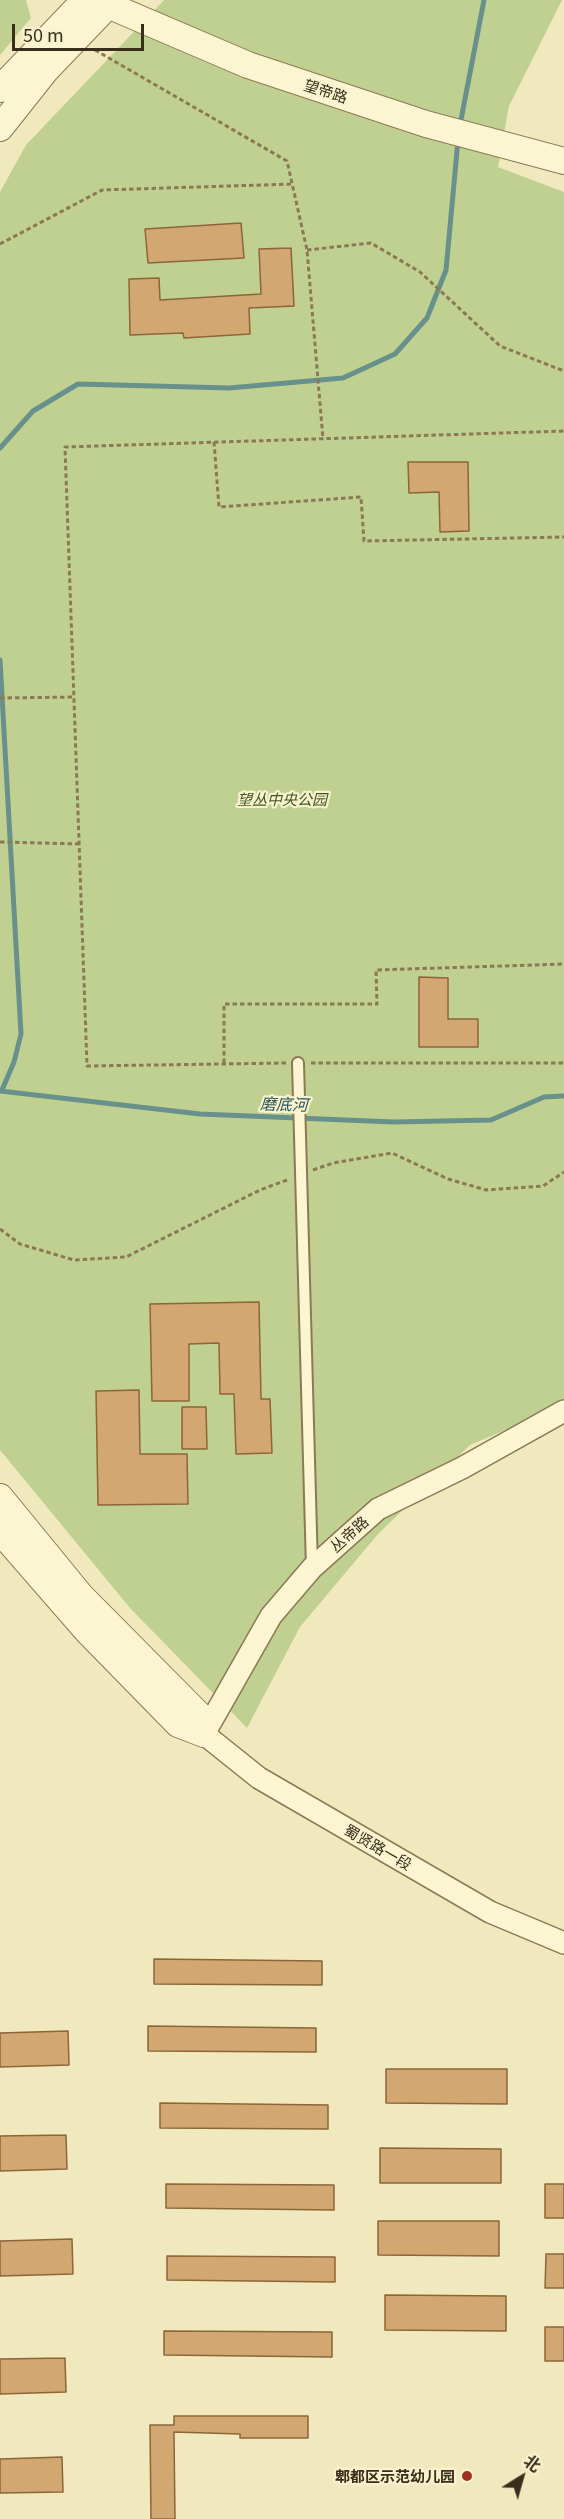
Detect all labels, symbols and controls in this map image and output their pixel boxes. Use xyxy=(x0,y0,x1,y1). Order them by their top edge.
scale bar xyxy=(15,12,147,50)
text: 50 m xyxy=(23,21,64,47)
street label: 望帝路 xyxy=(302,75,350,107)
park label: 望丛中央公园 xyxy=(237,790,327,808)
water label: 磨底河 xyxy=(260,1094,308,1114)
street label: 丛帝路 xyxy=(326,1512,372,1556)
street label: 蜀贤路一段 xyxy=(341,1820,415,1874)
north arrow xyxy=(492,2447,552,2507)
text: 北 xyxy=(519,2448,546,2477)
place label: 郫都区示范幼儿园 xyxy=(335,2467,455,2485)
marker: 郫都区示范幼儿园 xyxy=(460,2469,474,2483)

